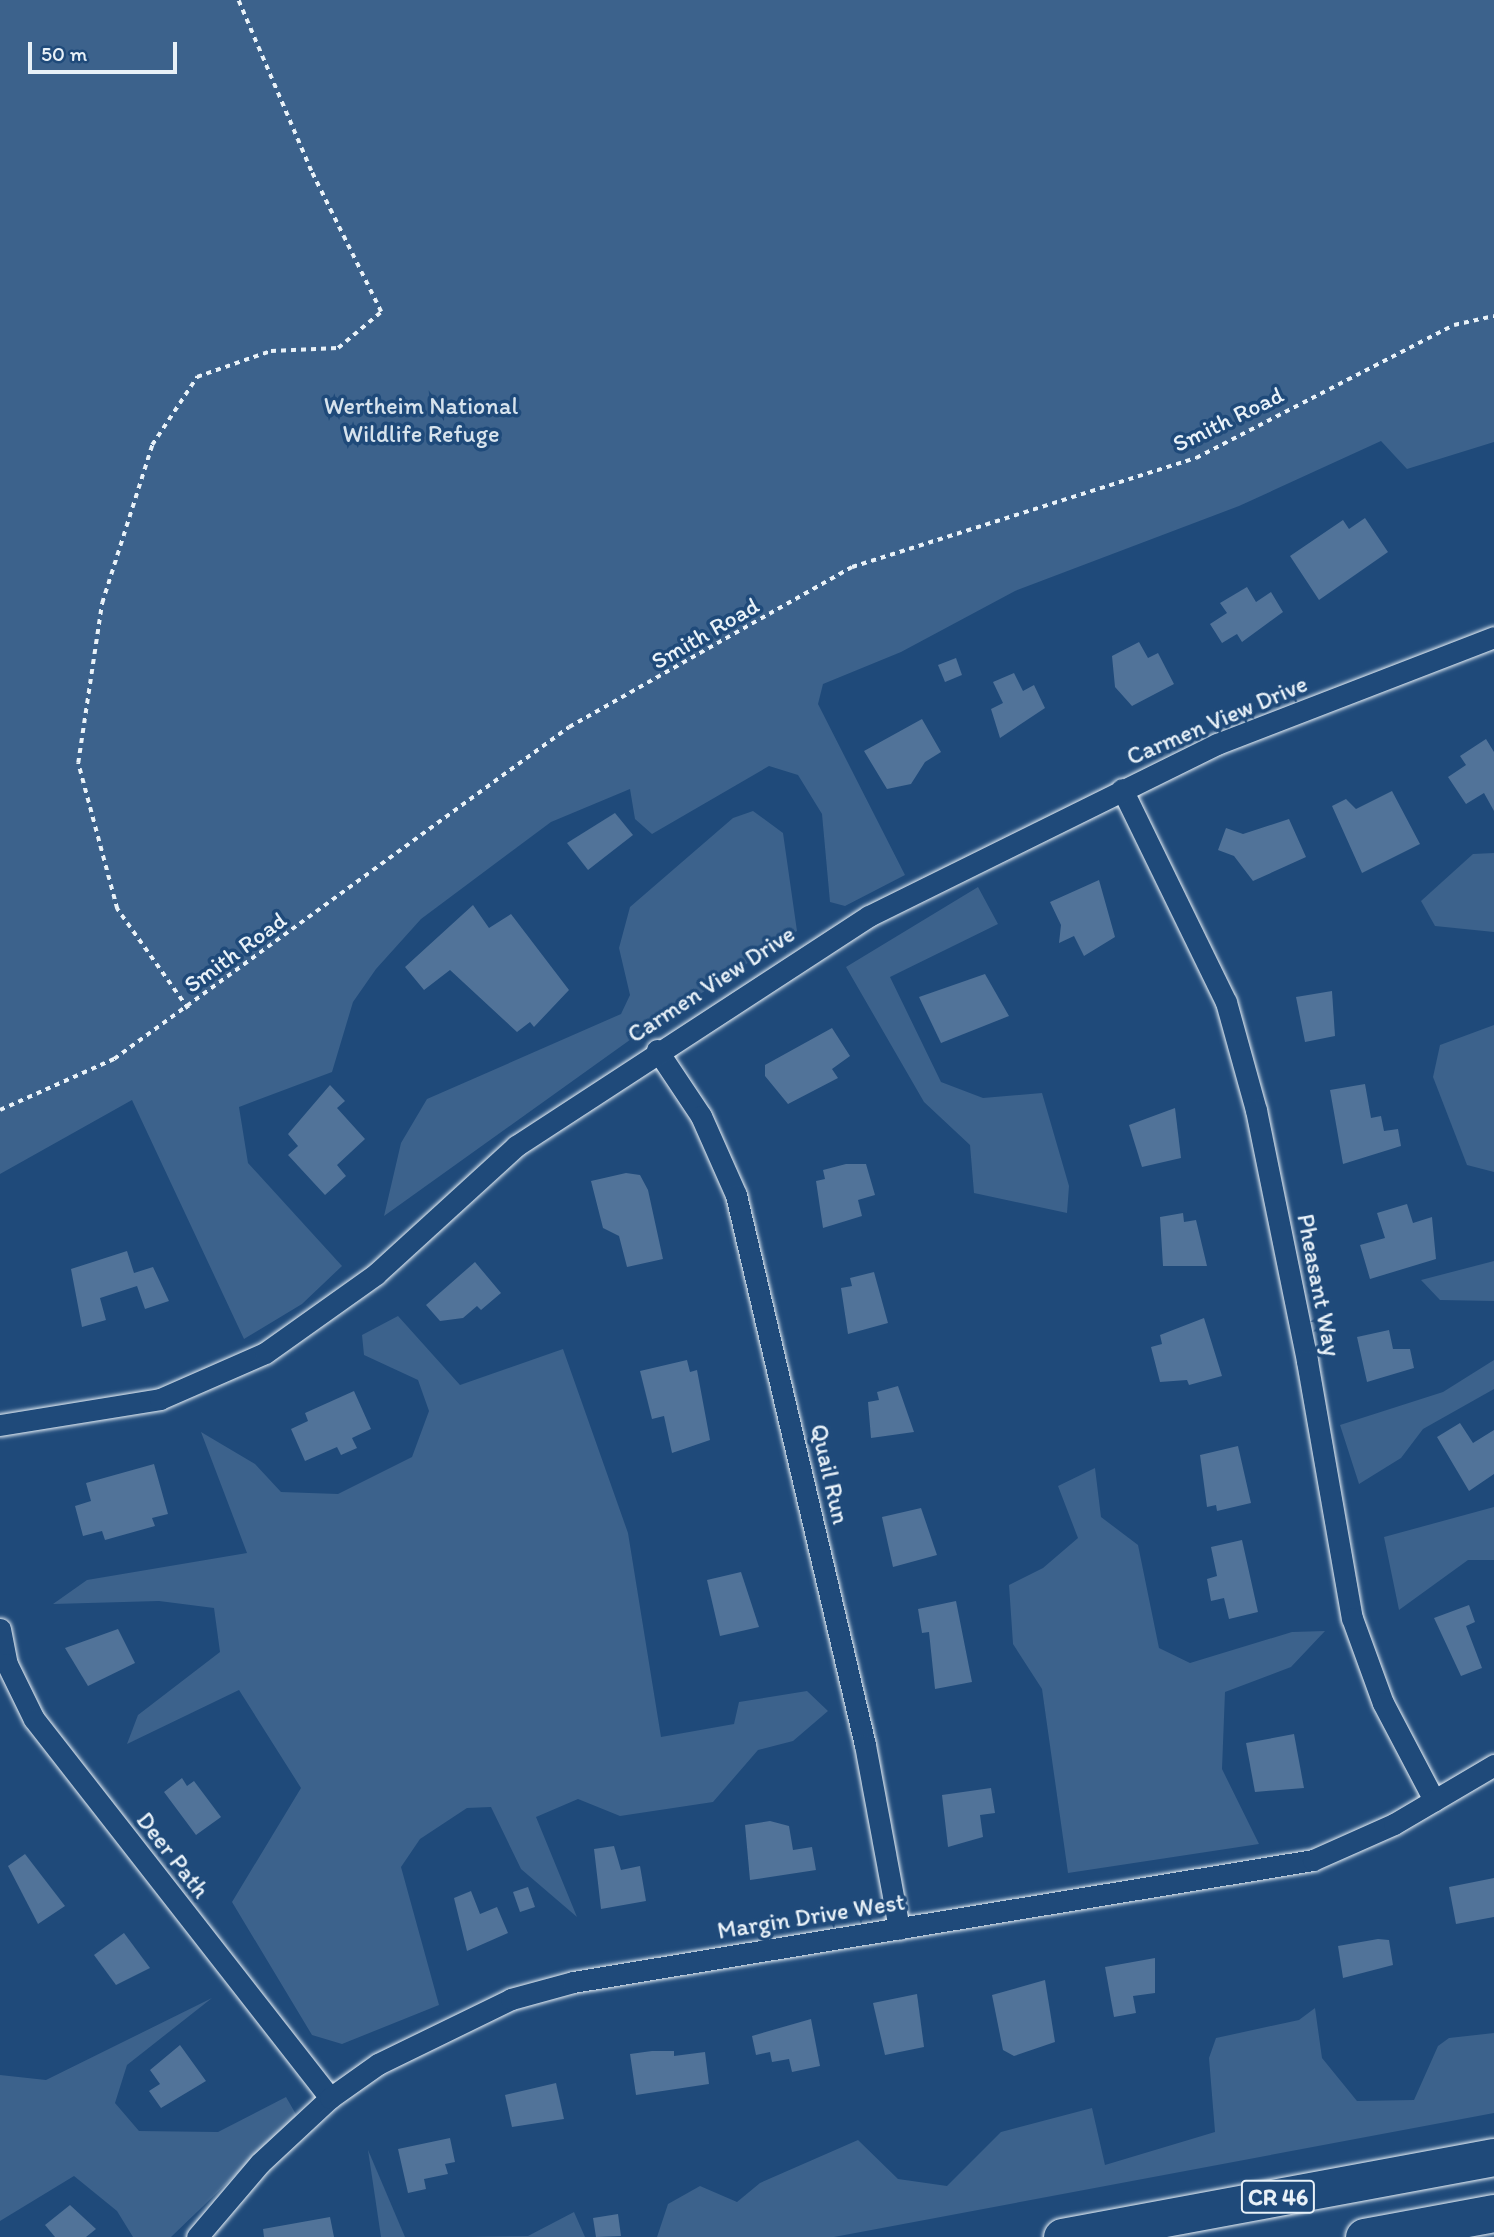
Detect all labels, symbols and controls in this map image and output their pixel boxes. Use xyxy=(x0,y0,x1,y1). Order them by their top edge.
scale bar xyxy=(32,28,180,72)
text: 50 m xyxy=(41,41,87,66)
street label: Smith Road xyxy=(1168,380,1288,458)
park label: Wertheim National Wildlife Refuge xyxy=(324,392,518,448)
street label: Smith Road xyxy=(646,591,764,675)
street label: Carmen View Drive xyxy=(1122,669,1312,771)
street label: Smith Road xyxy=(179,905,291,999)
street label: Carmen View Drive xyxy=(622,919,800,1049)
street label: Pheasant Way xyxy=(1291,1211,1347,1359)
street label: Quail Run xyxy=(804,1421,856,1527)
street label: Deer Path xyxy=(131,1807,215,1903)
street label: Margin Drive West xyxy=(716,1887,906,1945)
road number: CR 46 xyxy=(1240,2178,1316,2216)

